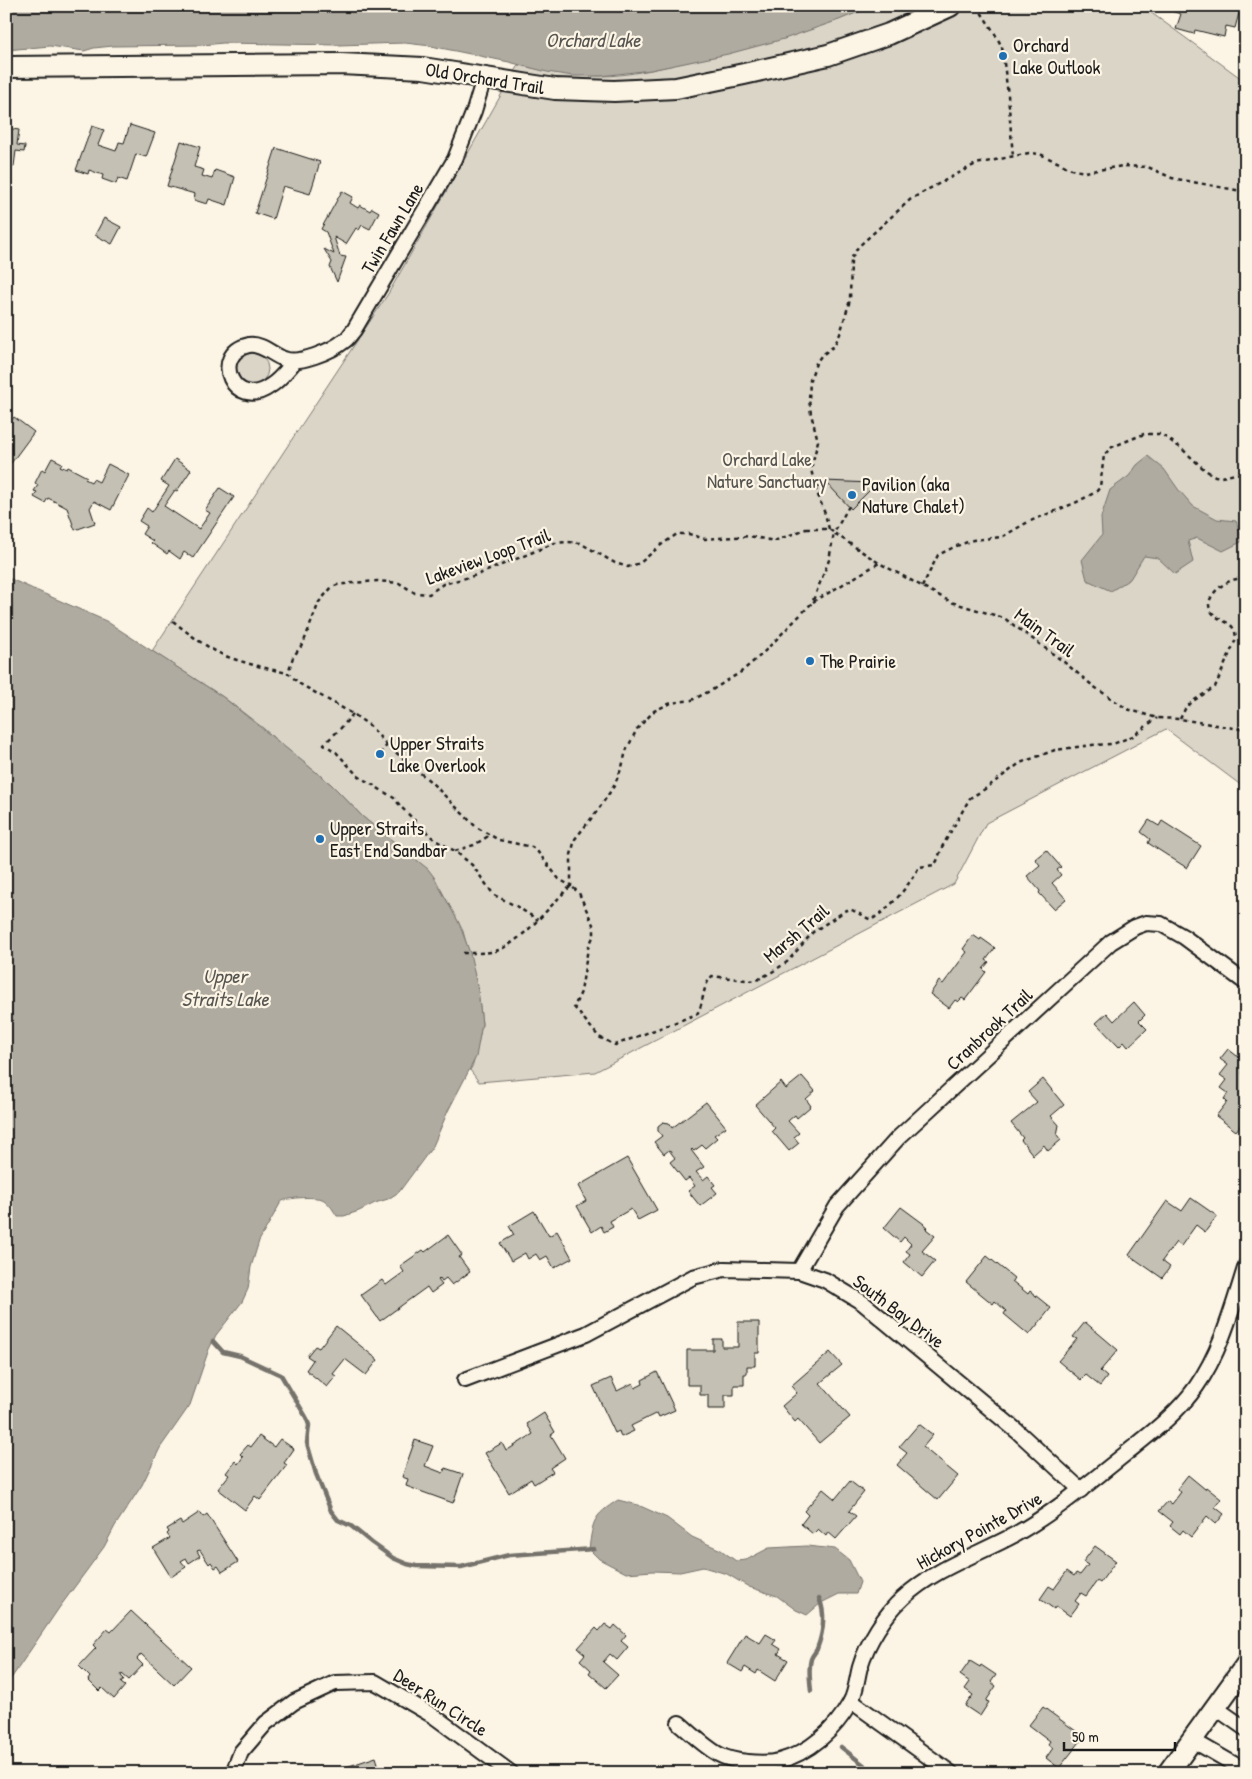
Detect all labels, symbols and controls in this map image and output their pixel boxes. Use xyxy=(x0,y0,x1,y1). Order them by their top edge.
water label: Orchard Lake xyxy=(546,26,641,53)
place label: Orchard Lake Outlook xyxy=(1013,32,1100,80)
marker: Orchard Lake Outlook xyxy=(997,50,1009,62)
street label: Old Orchard Trail xyxy=(424,56,547,100)
street label: Twin Fawn Lane xyxy=(355,177,430,278)
park label: Orchard Lake Nature Sanctuary xyxy=(707,446,827,494)
place label: Pavilion (aka Nature Chalet) xyxy=(862,471,965,519)
marker: Pavilion (aka Nature Chalet) xyxy=(846,489,858,501)
street label: Lakeview Loop Trail xyxy=(422,521,555,591)
street label: Main Trail xyxy=(1009,601,1081,663)
place label: The Prairie xyxy=(820,648,897,674)
marker: The Prairie xyxy=(804,655,816,667)
place label: Upper Straits Lake Overlook xyxy=(390,730,486,778)
marker: Upper Straits Lake Overlook xyxy=(374,748,386,760)
place label: Upper Straits East End Sandbar xyxy=(330,815,448,863)
marker: Upper Straits East End Sandbar xyxy=(314,833,326,845)
street label: Marsh Trail xyxy=(757,897,835,968)
water label: Upper Straits Lake xyxy=(182,962,269,1012)
street label: Cranbrook Trail xyxy=(940,982,1039,1076)
street label: South Bay Drive xyxy=(848,1268,950,1354)
street label: Hickory Pointe Drive xyxy=(912,1485,1047,1575)
street label: Deer Run Circle xyxy=(389,1662,493,1742)
scale bar xyxy=(1064,1719,1176,1751)
text: 50 m xyxy=(1072,1726,1099,1747)

